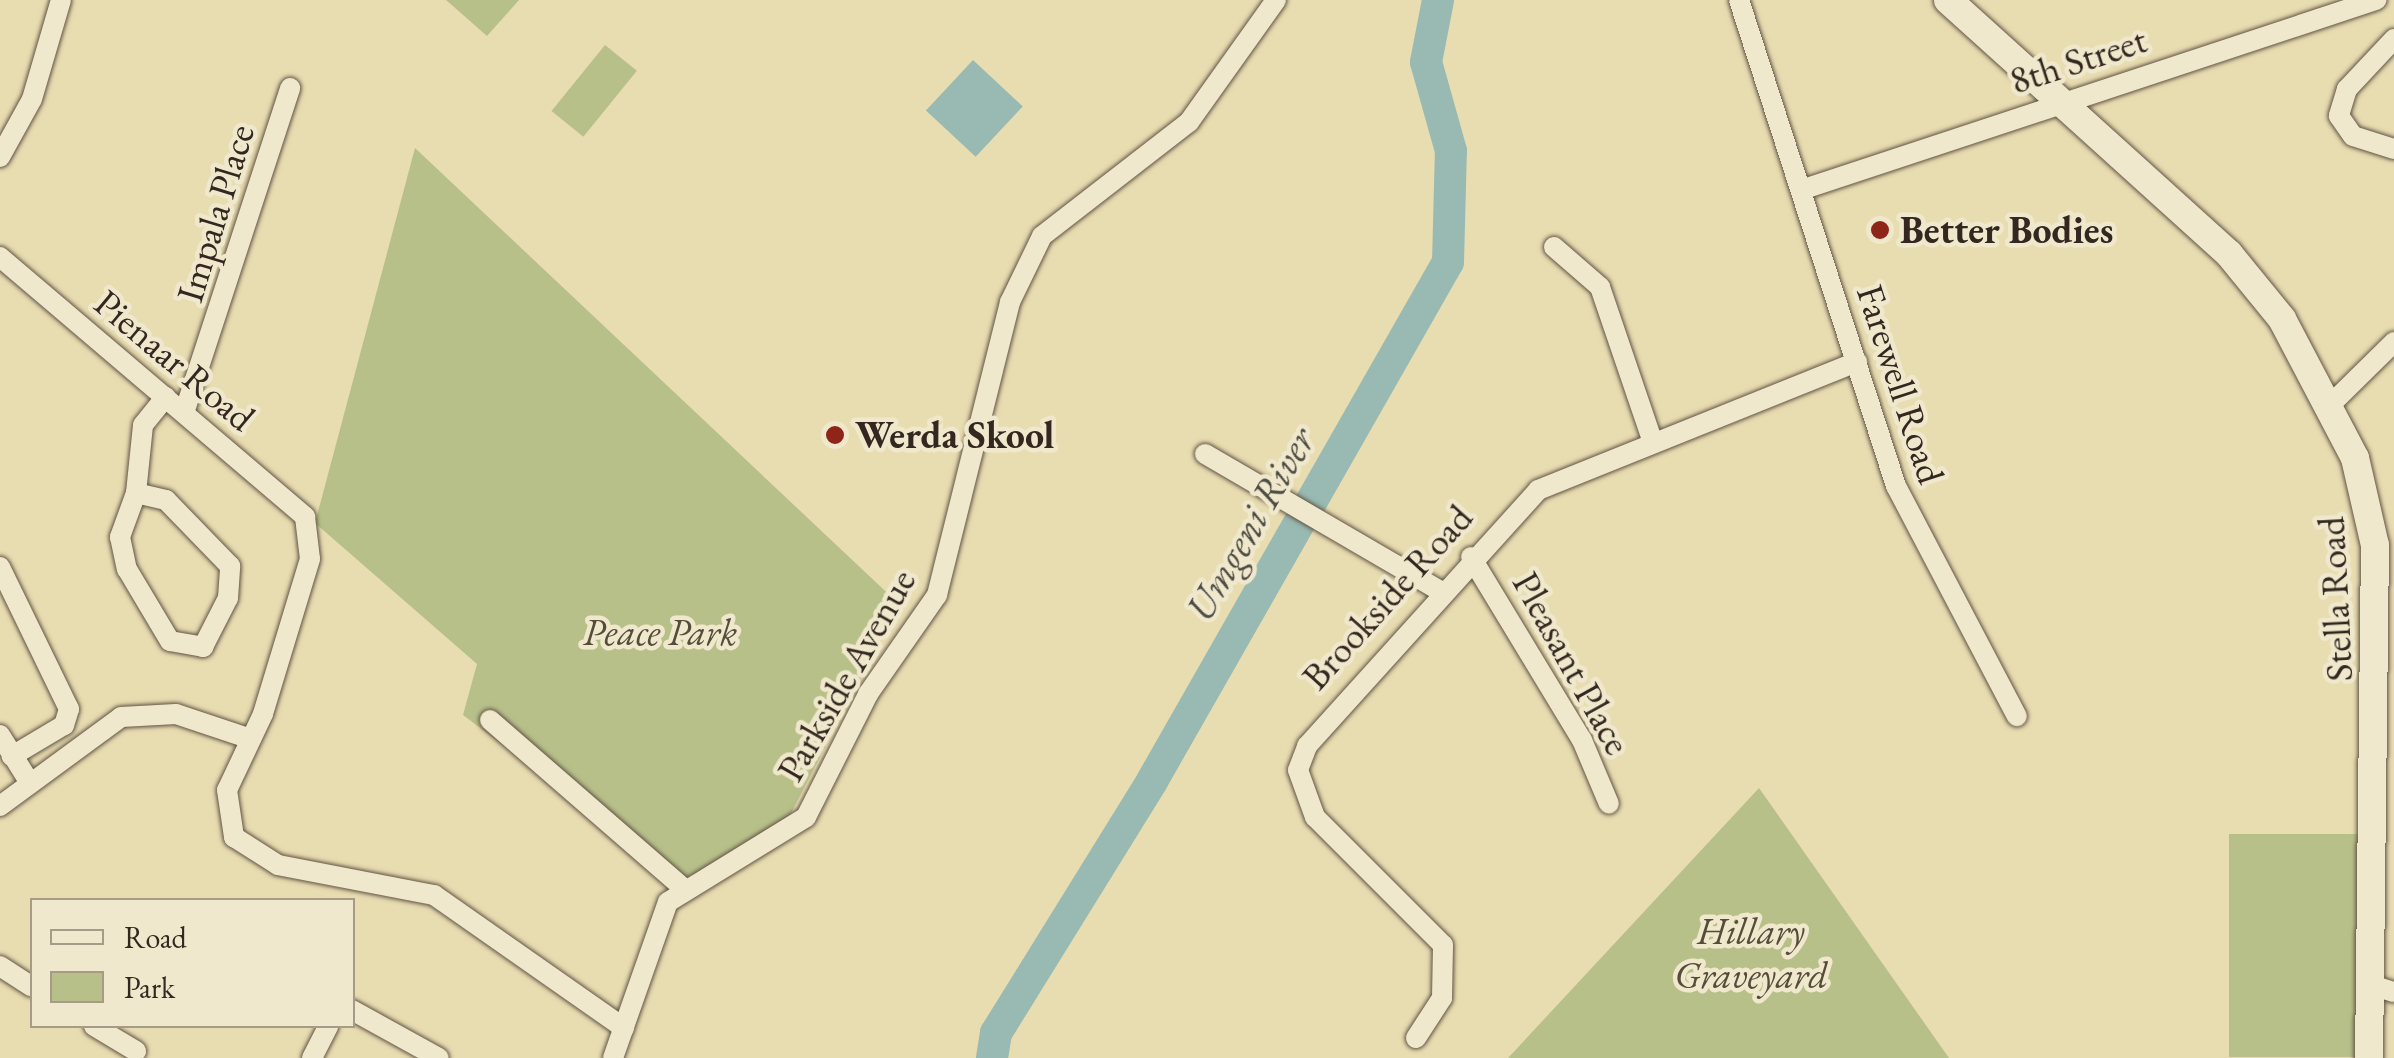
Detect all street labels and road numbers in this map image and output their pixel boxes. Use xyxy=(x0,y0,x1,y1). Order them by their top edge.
street label: 8th Street xyxy=(2004,17,2152,103)
street label: Impala Place xyxy=(166,119,264,307)
street label: Farewell Road xyxy=(1847,279,1955,489)
street label: Pienaar Road xyxy=(86,280,264,440)
street label: Brookside Road xyxy=(1292,495,1482,699)
street label: Stella Road xyxy=(2308,515,2362,683)
street label: Parkside Avenue xyxy=(767,561,925,789)
street label: Pleasant Place xyxy=(1503,564,1641,762)

